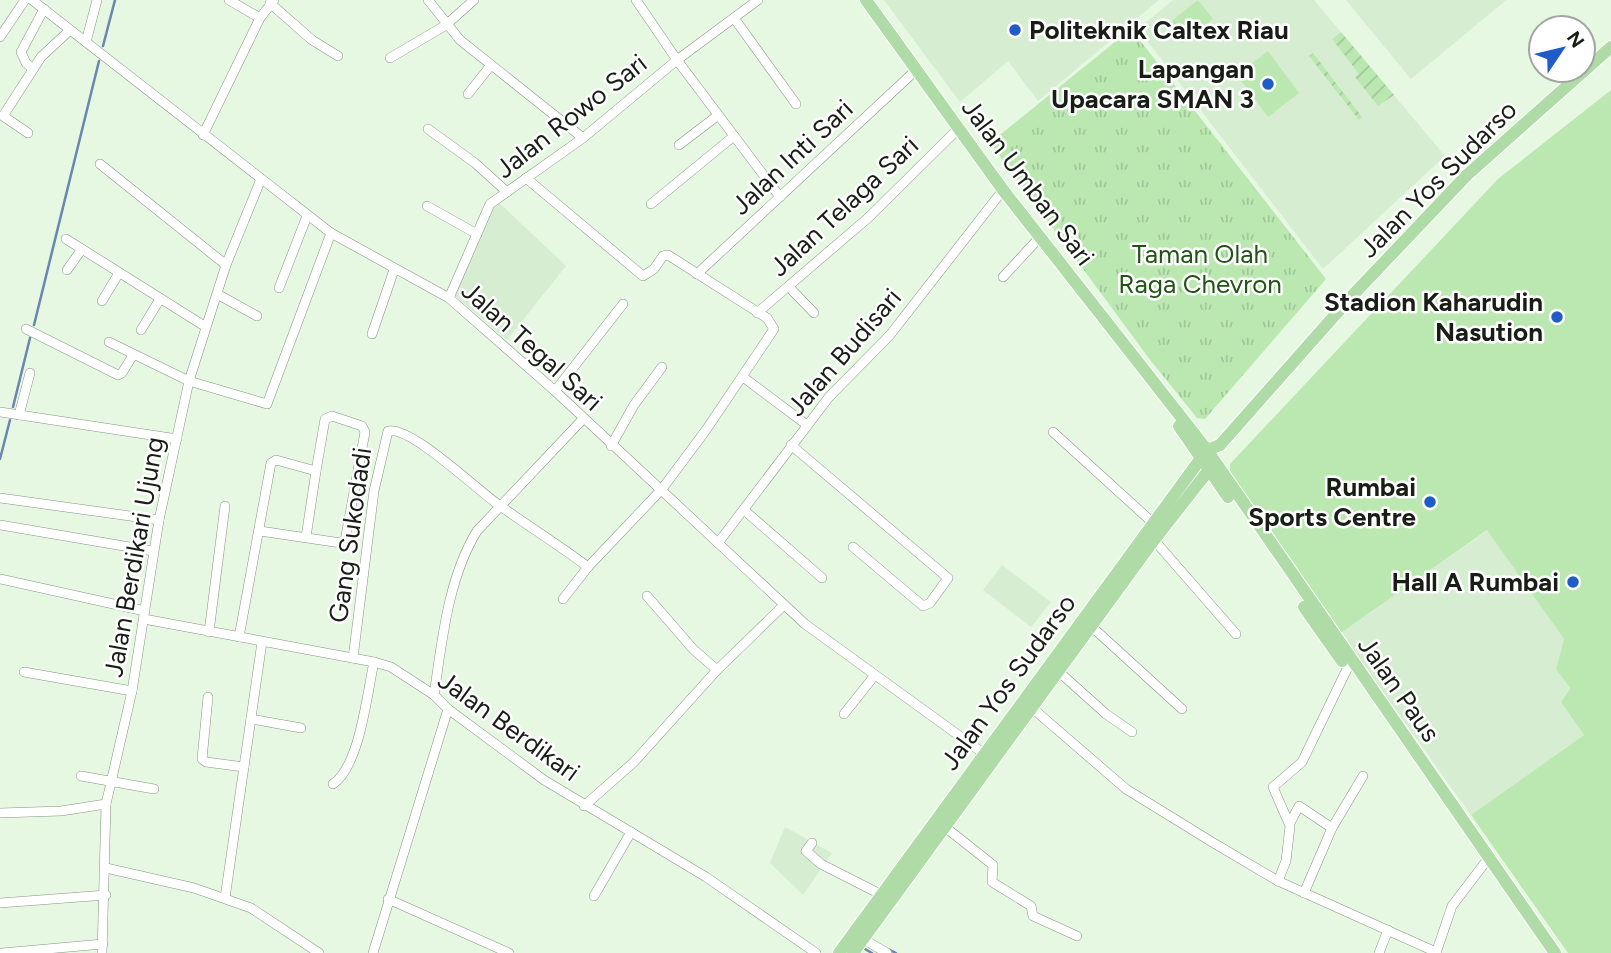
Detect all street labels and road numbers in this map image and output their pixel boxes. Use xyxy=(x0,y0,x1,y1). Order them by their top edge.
street label: Jalan Rowo Sari xyxy=(489,47,653,185)
street label: Jalan Umban Sari xyxy=(955,92,1101,272)
street label: Jalan Inti Sari xyxy=(725,93,859,221)
street label: Jalan Yos Sudarso xyxy=(1353,94,1523,264)
street label: Jalan Telaga Sari xyxy=(763,129,925,283)
street label: Jalan Tegal Sari xyxy=(455,274,609,418)
street label: Jalan Budisari xyxy=(780,282,908,422)
street label: Jalan Berdikari Ujung xyxy=(97,434,171,680)
street label: Gang Sukodadi xyxy=(322,445,378,625)
street label: Jalan Yos Sudarso xyxy=(934,588,1082,776)
street label: Jalan Paus xyxy=(1351,630,1447,748)
street label: Jalan Berdikari xyxy=(432,664,586,788)

